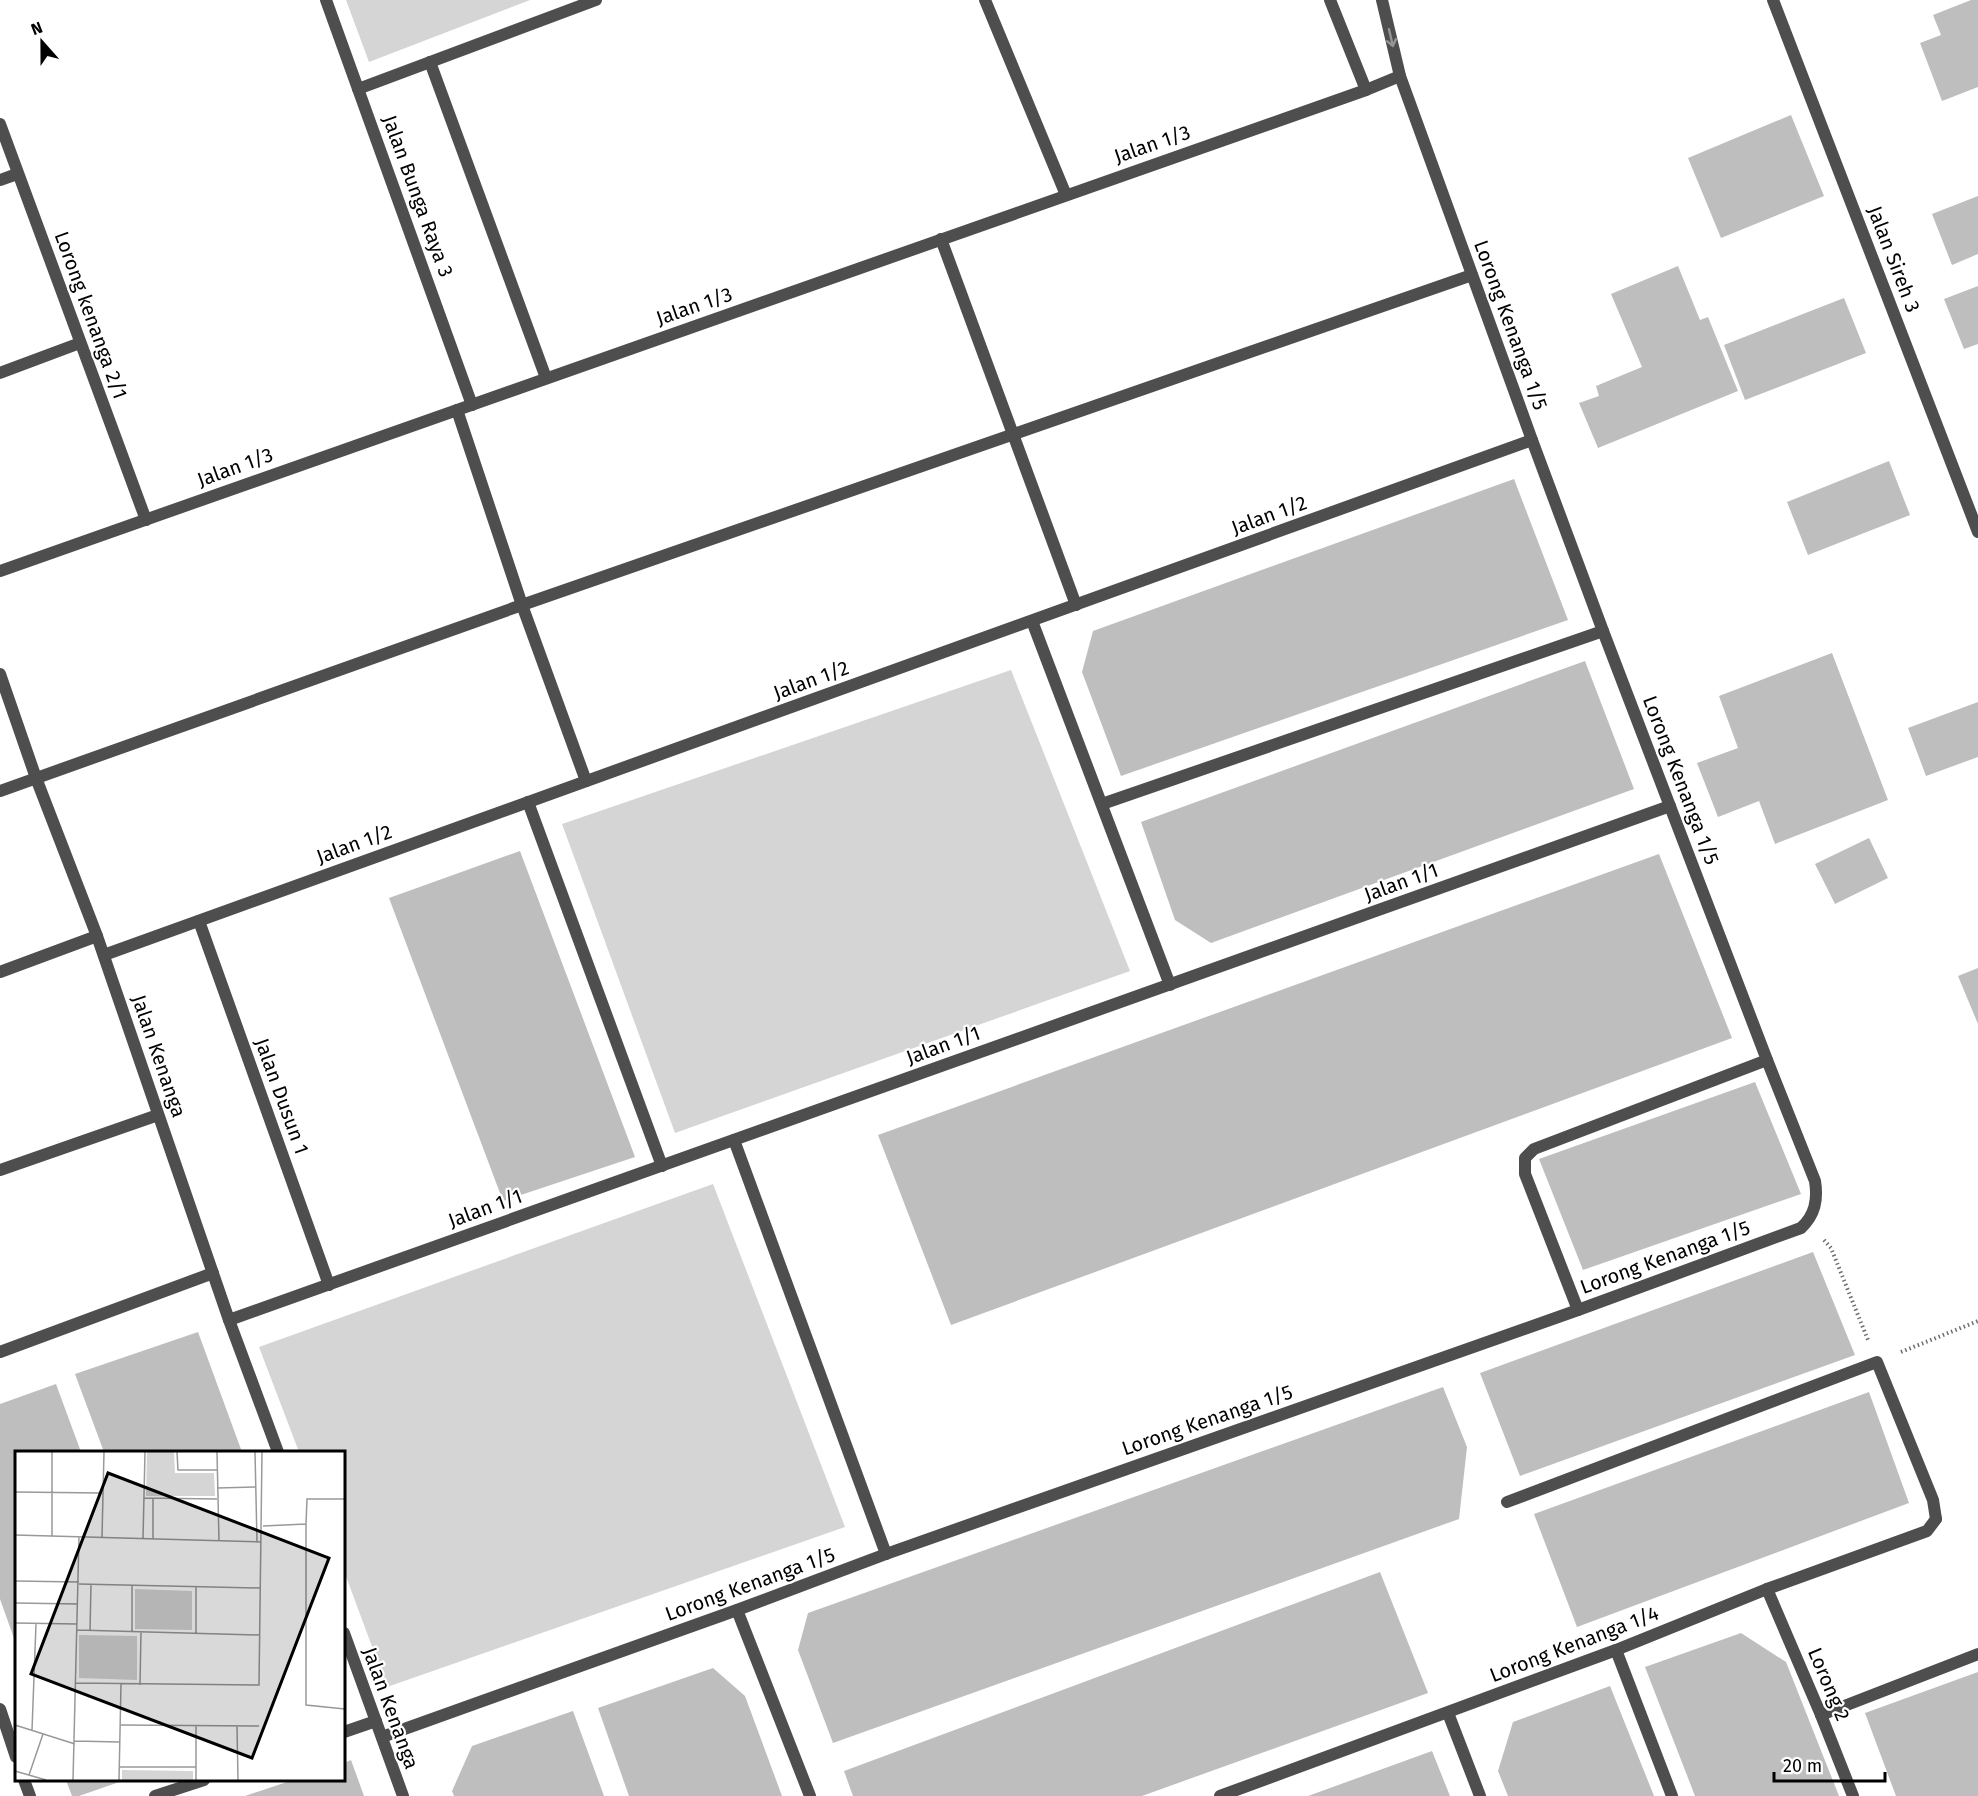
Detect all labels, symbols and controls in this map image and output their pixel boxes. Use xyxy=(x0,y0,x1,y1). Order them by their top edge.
north arrow xyxy=(12,12,72,72)
text: N xyxy=(28,18,45,39)
one-way arrow xyxy=(1385,28,1397,47)
street label: Jalan Bunga Raya 3 xyxy=(378,112,458,280)
street label: Jalan 1/3 xyxy=(1111,120,1193,168)
street label: Jalan Sireh 3 xyxy=(1863,202,1925,316)
street label: Lorong kenanga 2/1 xyxy=(50,228,132,402)
street label: Lorong Kenanga 1/5 xyxy=(1469,237,1553,413)
street label: Jalan 1/3 xyxy=(653,282,735,330)
street label: Jalan 1/3 xyxy=(194,442,276,492)
street label: Jalan 1/2 xyxy=(1228,490,1310,540)
street label: Jalan 1/2 xyxy=(770,655,852,705)
street label: Lorong Kenanga 1/5 xyxy=(1638,692,1724,868)
street label: Jalan 1/2 xyxy=(313,819,395,869)
street label: Jalan 1/1 xyxy=(1361,858,1441,906)
street label: Jalan Kenanga xyxy=(127,992,191,1120)
street label: Jalan 1/1 xyxy=(903,1021,983,1069)
street label: Jalan Dusun 1 xyxy=(250,1035,314,1157)
street label: Jalan 1/1 xyxy=(445,1184,525,1232)
street label: Lorong Kenanga 1/5 xyxy=(1577,1215,1753,1299)
street label: Lorong Kenanga 1/5 xyxy=(1118,1380,1296,1460)
inset map xyxy=(15,1451,345,1781)
street label: Lorong Kenanga 1/5 xyxy=(662,1542,838,1626)
street label: Lorong Kenanga 1/4 xyxy=(1486,1601,1662,1687)
street label: Jalan Kenanga xyxy=(358,1644,424,1772)
street label: Lorong 2 xyxy=(1803,1644,1855,1724)
scale bar xyxy=(1774,1745,1885,1783)
text: 20 m xyxy=(1783,1755,1822,1777)

